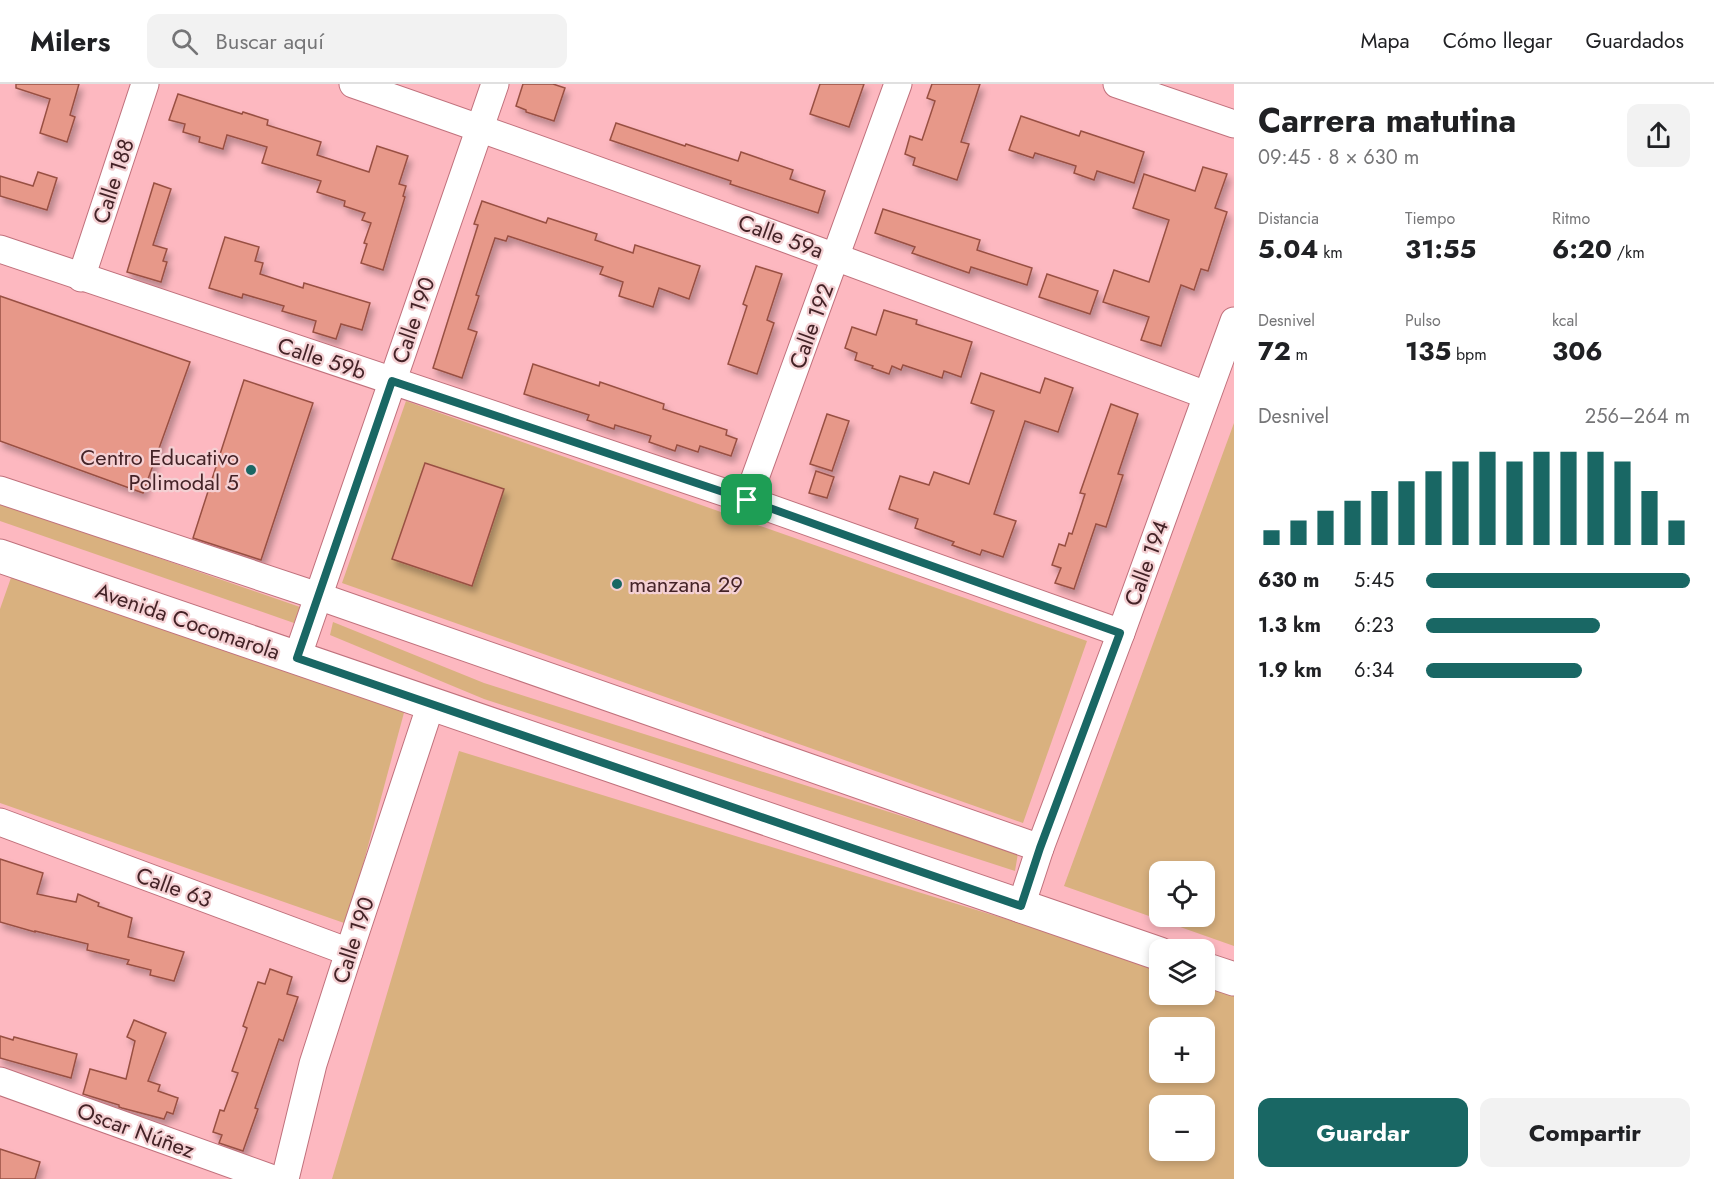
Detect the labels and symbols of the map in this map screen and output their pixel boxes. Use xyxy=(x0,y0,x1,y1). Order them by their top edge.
street label: Calle 188 xyxy=(84,134,142,228)
street label: Calle 59a xyxy=(734,206,828,266)
street label: Calle 190 xyxy=(383,272,443,368)
street label: Calle 192 xyxy=(781,279,841,373)
street label: Calle 59b xyxy=(274,329,370,387)
place label: Centro Educativo Polimodal 5 xyxy=(80,441,239,498)
marker: Centro Educativo Polimodal 5 xyxy=(244,463,258,477)
pin xyxy=(721,474,772,525)
street label: Calle 194 xyxy=(1116,516,1176,610)
place label: manzana 29 xyxy=(629,568,743,600)
street label: Avenida Cocomarola xyxy=(91,574,285,668)
marker: manzana 29 xyxy=(610,577,624,591)
street label: Calle 63 xyxy=(132,859,216,915)
street label: Calle 190 xyxy=(324,893,382,987)
street label: Oscar Núñez xyxy=(73,1094,199,1166)

